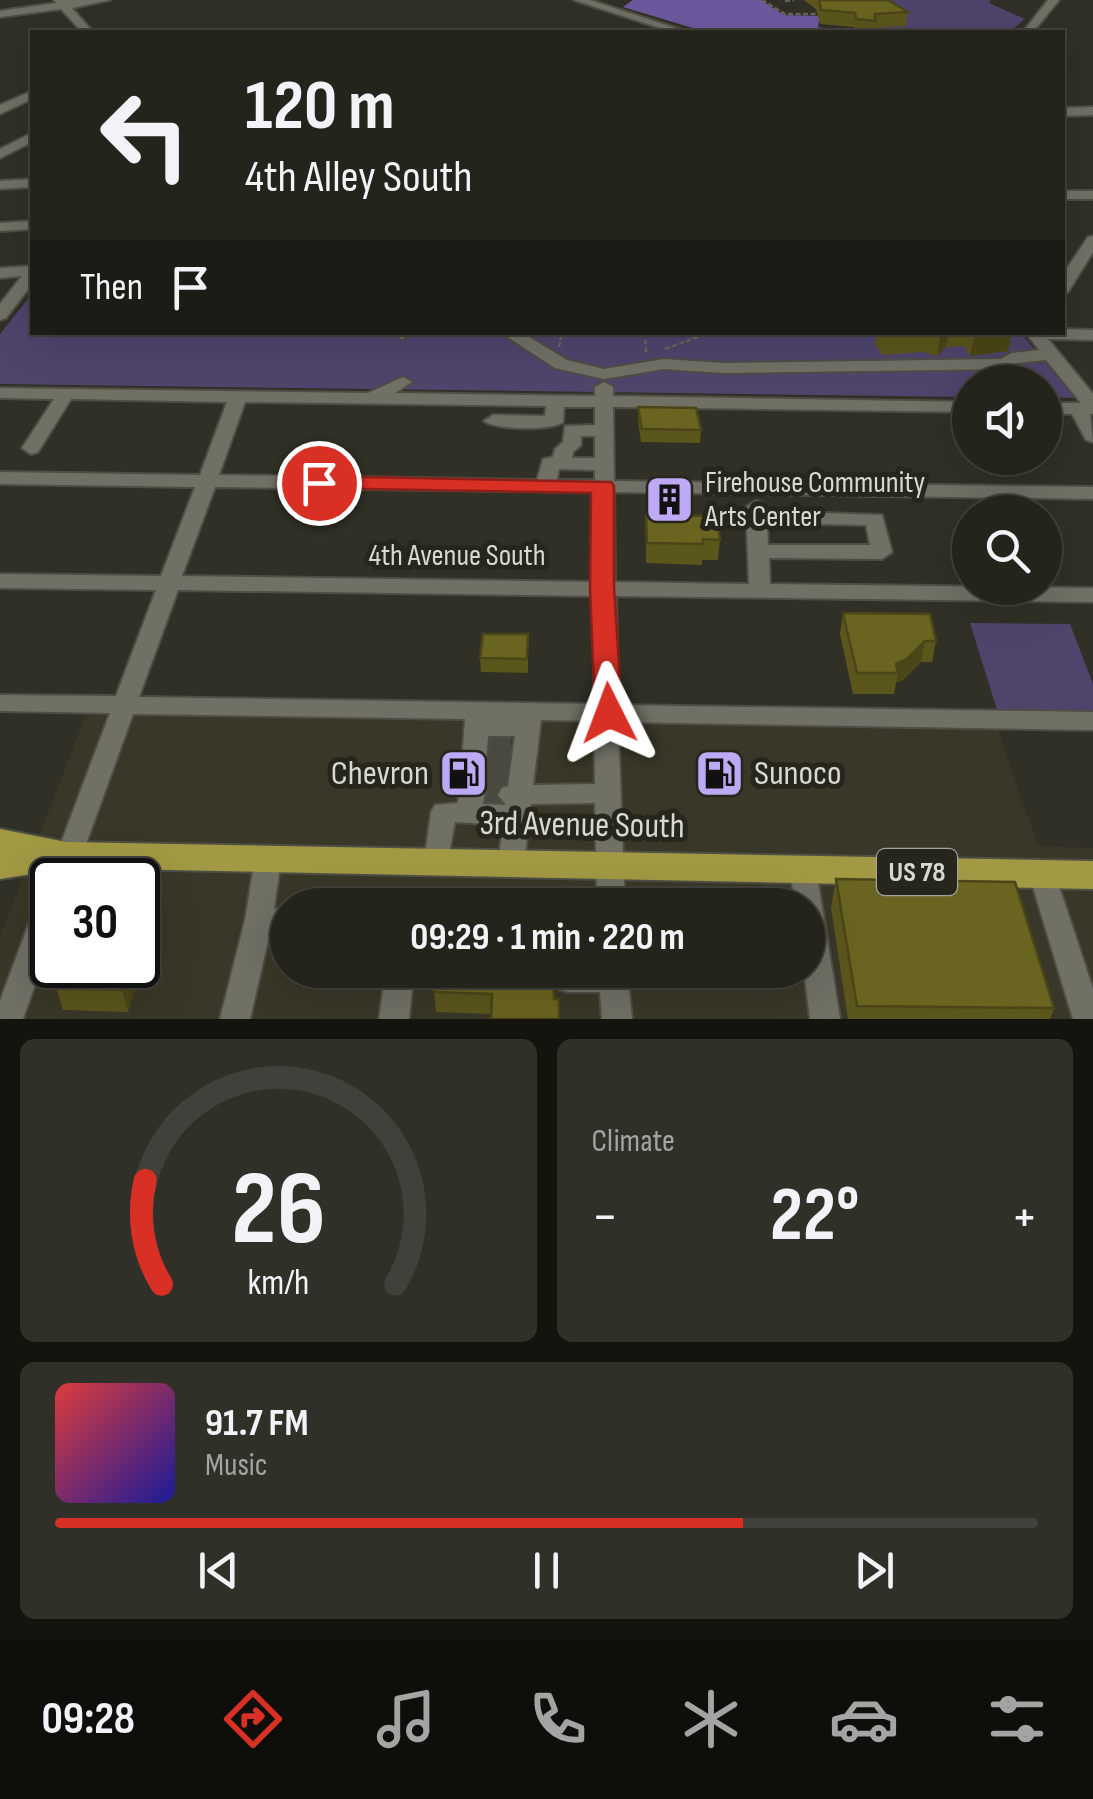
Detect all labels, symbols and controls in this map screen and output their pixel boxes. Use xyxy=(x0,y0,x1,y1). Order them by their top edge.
text: 120 m xyxy=(245,65,395,149)
icon: left xyxy=(80,70,210,200)
text: 4th Alley South xyxy=(245,150,473,205)
icon: arrive xyxy=(163,260,218,315)
text: Then xyxy=(80,265,143,310)
map controls xyxy=(952,365,1062,605)
button: sound xyxy=(952,365,1062,475)
pin xyxy=(277,441,362,526)
icon: arrive xyxy=(292,456,347,511)
place label: Firehouse Community Arts Center xyxy=(704,465,925,535)
building icon: Firehouse Community Arts Center xyxy=(644,474,696,526)
button: search xyxy=(952,495,1062,605)
street label: 4th Avenue South xyxy=(368,538,546,574)
position arrow xyxy=(557,661,661,765)
fuel station icon: Chevron xyxy=(438,747,490,799)
fuel station icon: Sunoco xyxy=(693,747,745,799)
place label: Chevron xyxy=(331,752,429,795)
place label: Sunoco xyxy=(754,752,842,795)
street label: 3rd Avenue South xyxy=(479,802,685,848)
road number: US 78 xyxy=(877,849,957,895)
speed limit sign: 30 xyxy=(30,858,160,988)
text: 09:29 · 1 min · 220 m xyxy=(410,915,685,960)
text: Climate xyxy=(592,1122,675,1161)
text: 26 xyxy=(231,1148,326,1273)
text: 22° xyxy=(770,1171,859,1262)
text: − xyxy=(592,1184,618,1251)
text: + xyxy=(1011,1184,1038,1251)
text: km/h xyxy=(247,1262,309,1305)
text: 91.7 FM xyxy=(205,1401,308,1446)
text: Music xyxy=(205,1446,268,1485)
icon: previous xyxy=(191,1543,246,1598)
icon: pause xyxy=(519,1543,574,1598)
icon: next xyxy=(847,1543,902,1598)
icon: directions xyxy=(218,1684,288,1754)
icon: music xyxy=(371,1684,441,1754)
icon: phone xyxy=(523,1684,593,1754)
icon: climate xyxy=(676,1684,746,1754)
icon: car xyxy=(829,1684,899,1754)
icon: filters xyxy=(982,1684,1052,1754)
text: 09:28 xyxy=(41,1692,135,1747)

